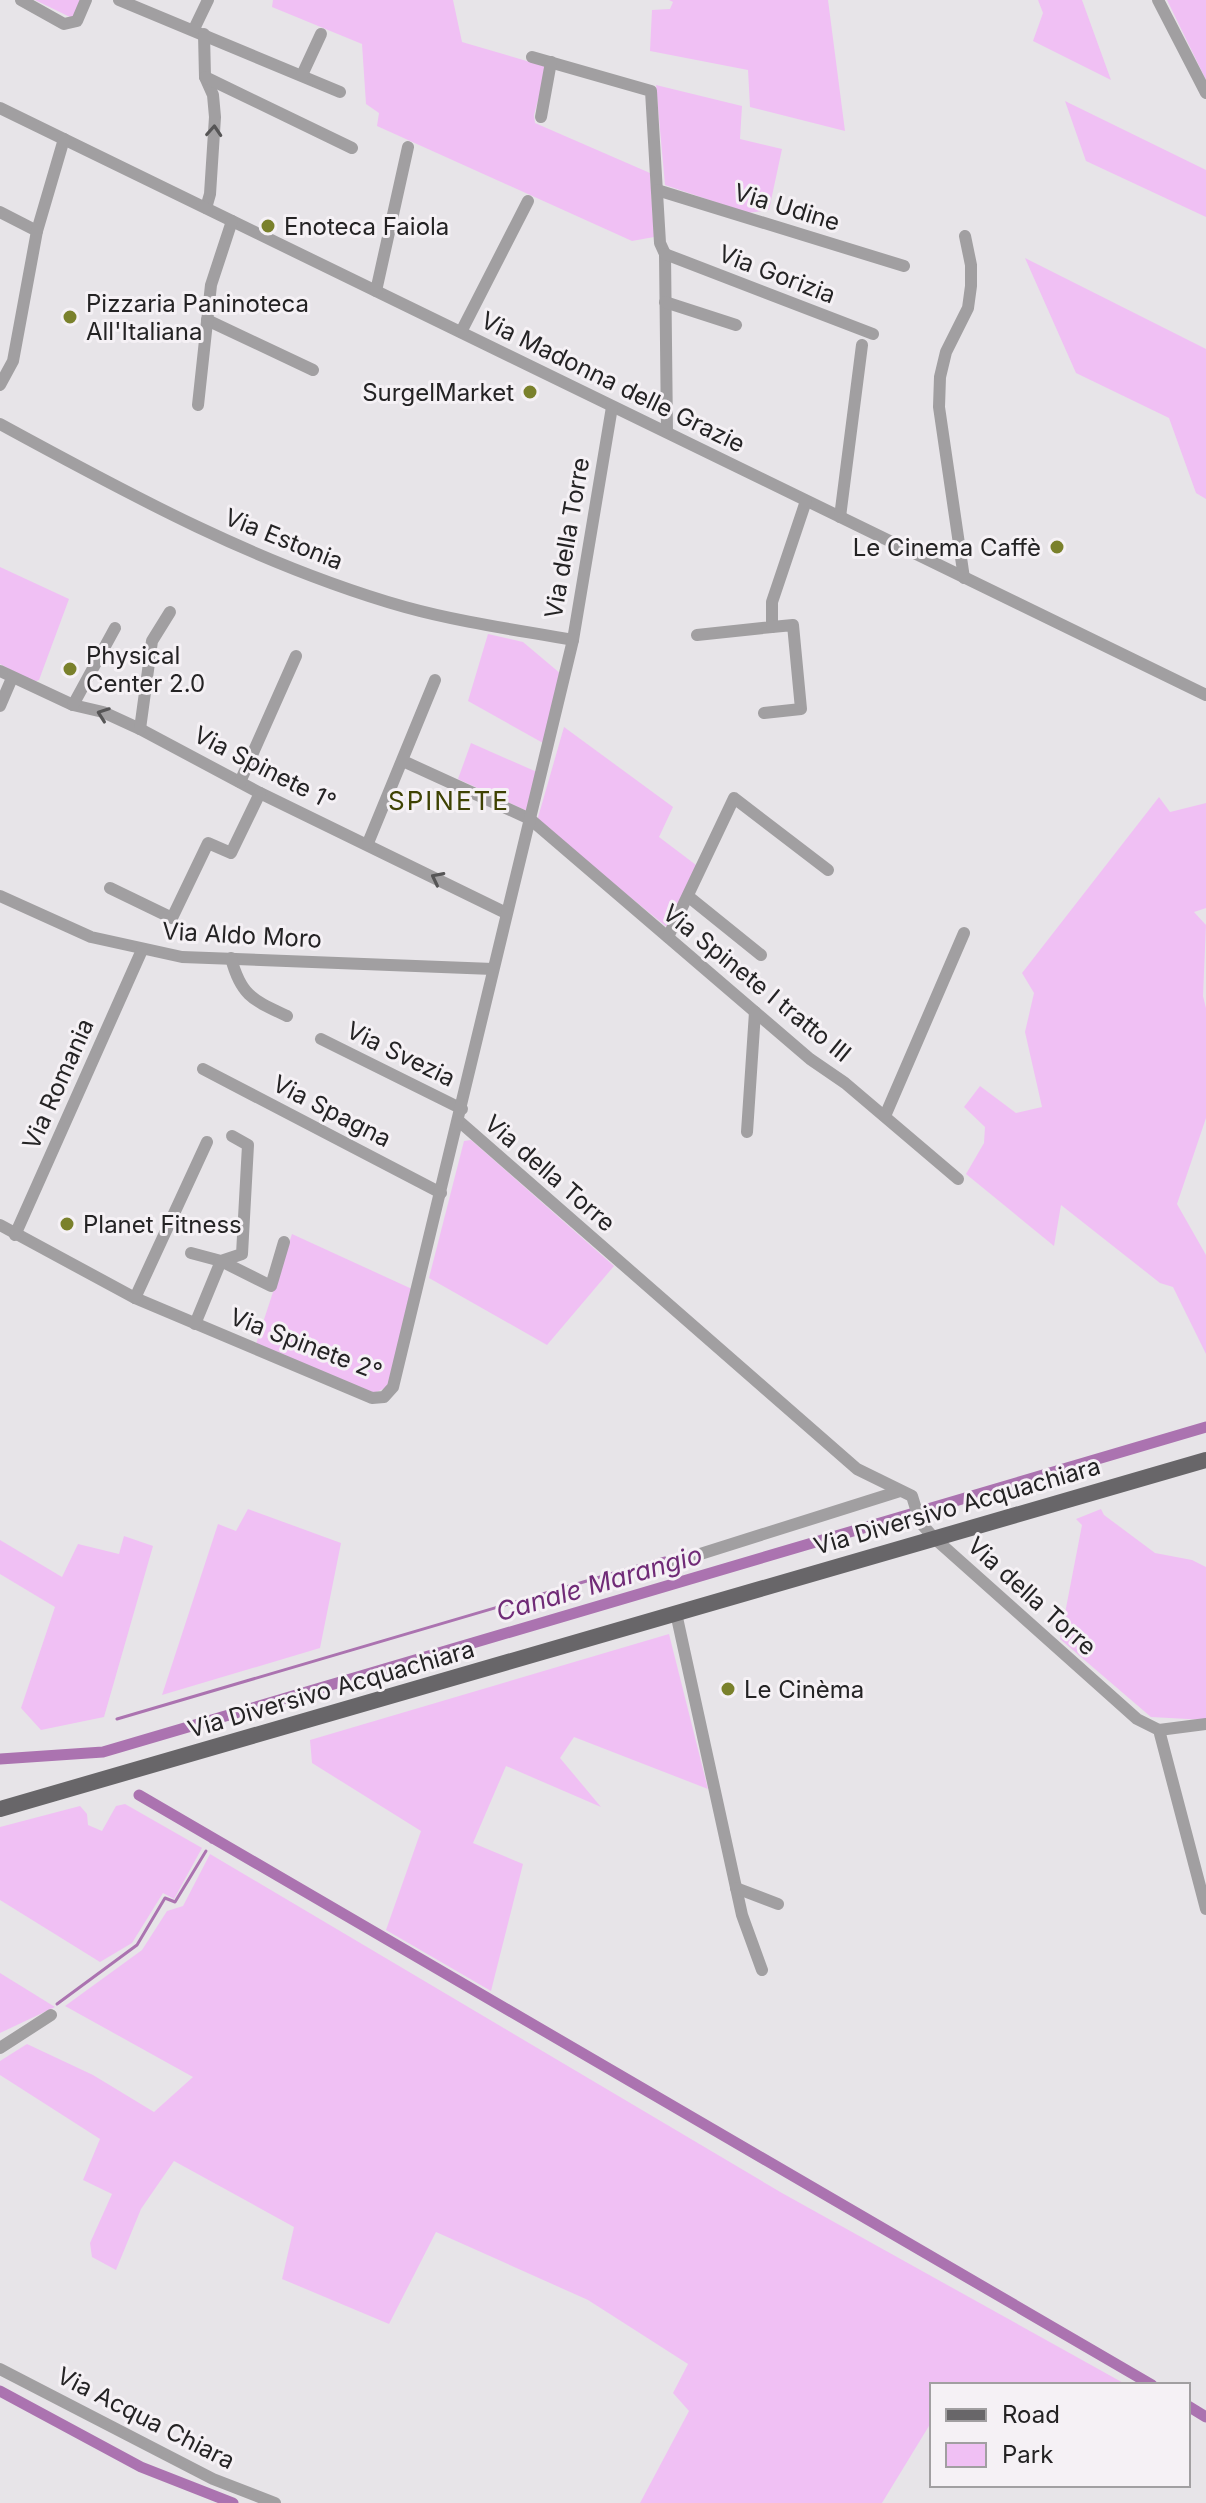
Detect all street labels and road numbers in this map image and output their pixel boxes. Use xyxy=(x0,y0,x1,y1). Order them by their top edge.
street label: Via Udine xyxy=(731,177,843,237)
street label: Via Gorizia xyxy=(715,238,839,310)
street label: Via Madonna delle Grazie xyxy=(476,305,750,459)
street label: Via della Torre xyxy=(539,455,595,621)
street label: Via Estonia xyxy=(221,502,347,576)
street label: Via Spinete 1° xyxy=(189,720,341,816)
street label: Via Spinete I tratto III xyxy=(657,898,857,1068)
street label: Via Aldo Moro xyxy=(161,916,323,954)
street label: Via Romania xyxy=(16,1014,100,1154)
street label: Via Svezia xyxy=(342,1015,460,1093)
street label: Via Spagna xyxy=(268,1069,396,1153)
street label: Via della Torre xyxy=(479,1109,621,1237)
street label: Via Spinete 2° xyxy=(226,1302,386,1386)
street label: Via Diversivo Acquachiara xyxy=(810,1451,1104,1561)
street label: Via della Torre xyxy=(962,1531,1102,1661)
street label: Via Diversivo Acquachiara xyxy=(184,1634,478,1744)
street label: Via Acqua Chiara xyxy=(52,2361,240,2475)

